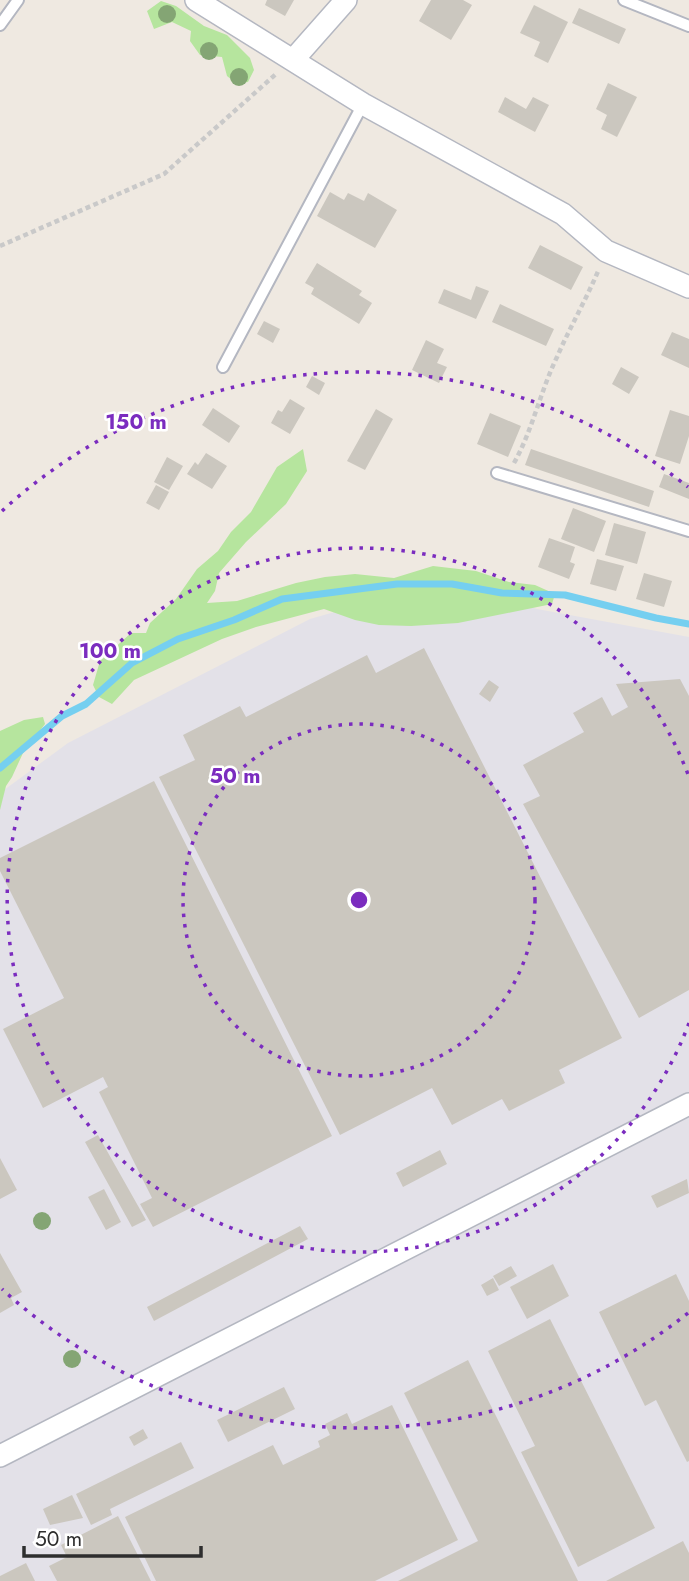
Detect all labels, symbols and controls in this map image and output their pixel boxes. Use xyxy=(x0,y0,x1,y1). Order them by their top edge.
text: 150 m xyxy=(105,407,167,437)
text: 100 m xyxy=(79,636,141,666)
text: 50 m xyxy=(210,761,260,791)
centre of rings xyxy=(347,888,371,912)
scale bar xyxy=(24,1514,201,1558)
text: 50 m xyxy=(35,1524,82,1554)

